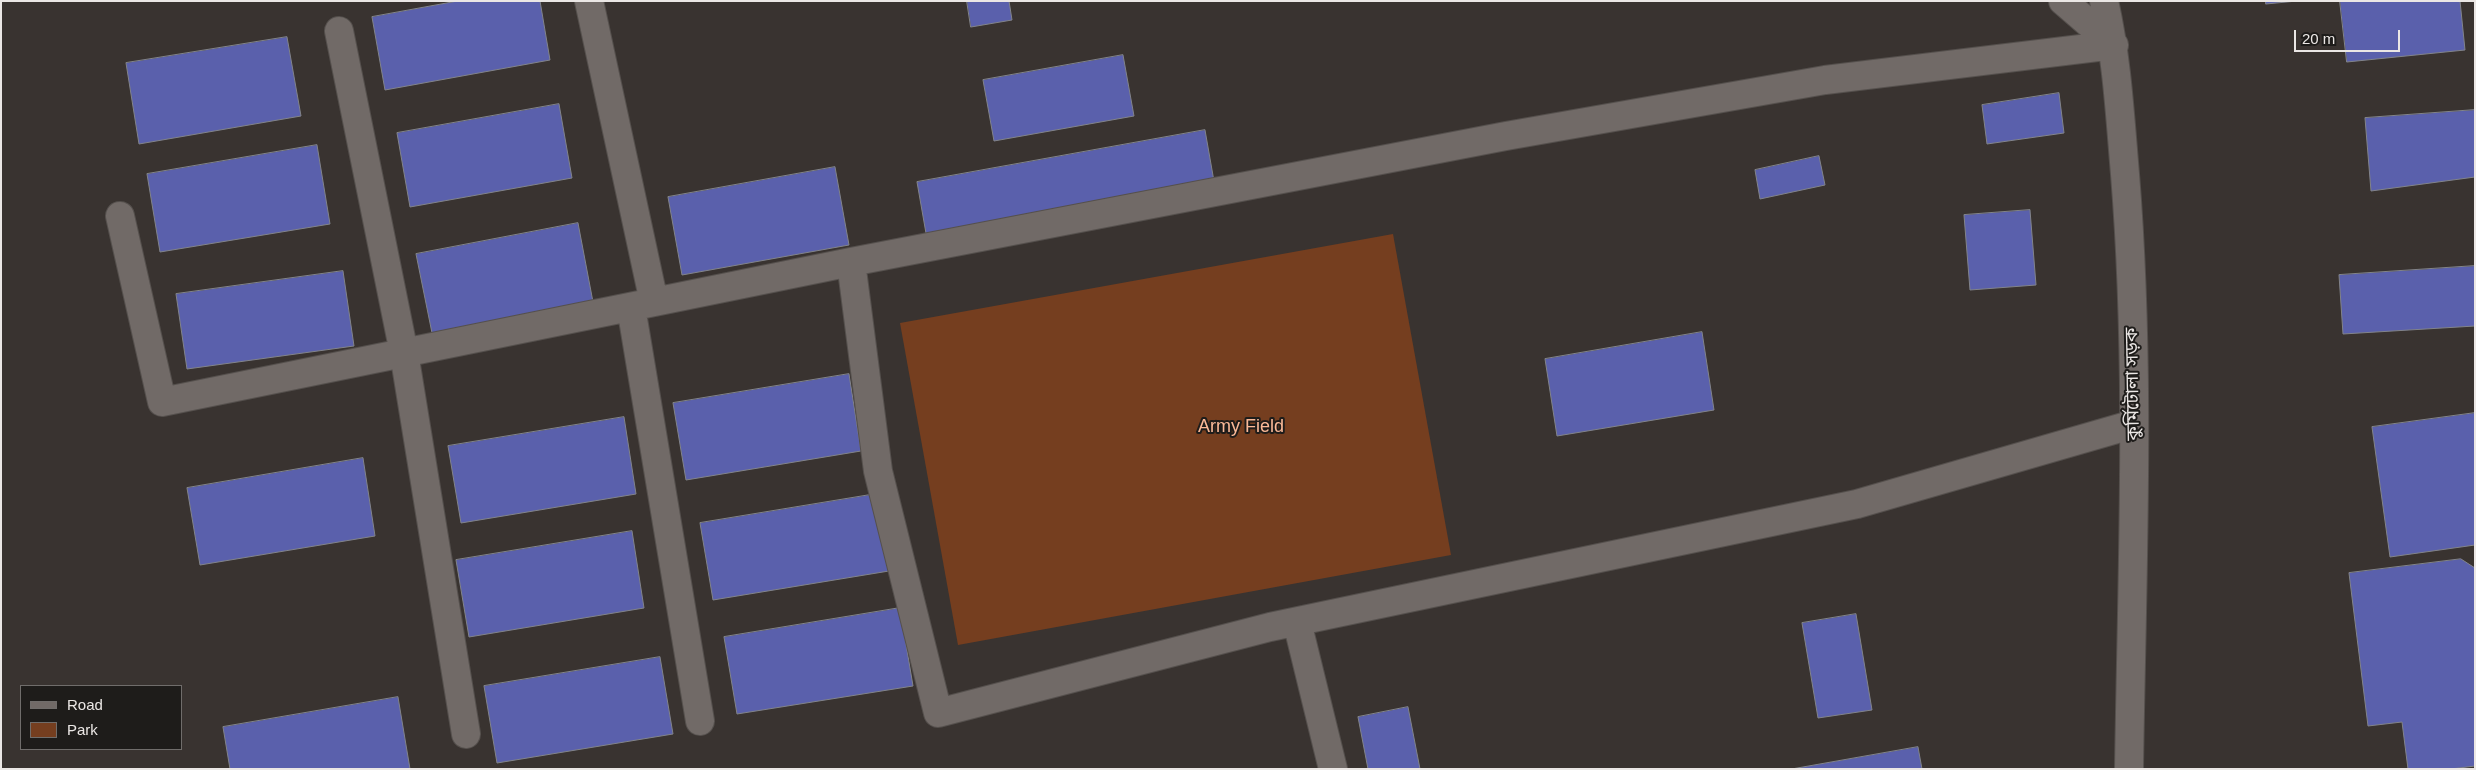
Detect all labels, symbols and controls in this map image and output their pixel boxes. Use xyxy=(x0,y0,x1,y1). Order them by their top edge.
scale bar xyxy=(2296,20,2402,52)
text: 20 m xyxy=(2302,30,2335,47)
street label: কুর্মিটোলা সড়ক xyxy=(2121,327,2145,441)
park label: Army Field xyxy=(1198,416,1284,438)
legend xyxy=(20,685,182,750)
text: Road xyxy=(67,696,103,713)
text: Park xyxy=(67,721,98,738)

